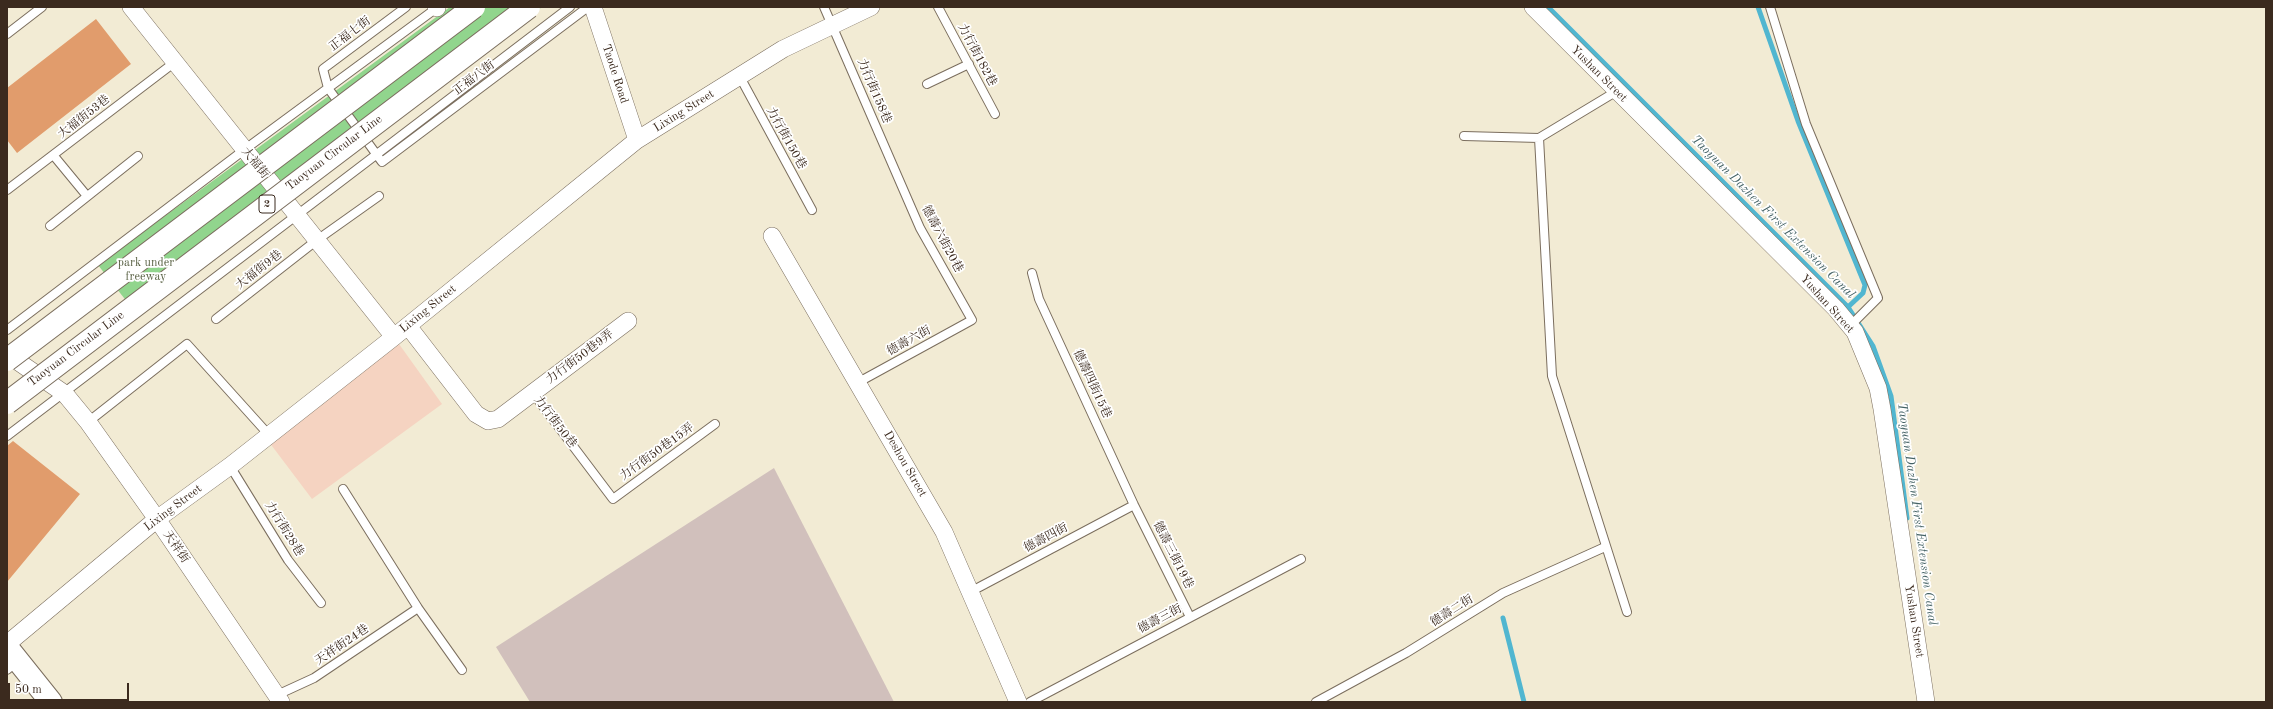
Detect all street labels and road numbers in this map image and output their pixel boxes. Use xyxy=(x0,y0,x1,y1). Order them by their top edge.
street label: 正福七街 xyxy=(326,14,374,54)
street label: 力行街182巷 xyxy=(954,21,1000,89)
street label: Taode Road xyxy=(599,42,631,106)
street label: Yushan Street xyxy=(1568,43,1630,105)
street label: 力行街158巷 xyxy=(854,56,894,126)
street label: 正福八街 xyxy=(450,58,498,98)
street label: Lixing Street xyxy=(651,87,717,135)
street label: 大福街53巷 xyxy=(55,92,113,142)
street label: 力行街150巷 xyxy=(763,104,809,172)
street label: Taoyuan Circular Line xyxy=(283,112,385,194)
street label: 大福街 xyxy=(238,144,272,182)
road number: 2 xyxy=(259,195,275,213)
street label: 德壽六街20巷 xyxy=(918,203,966,275)
street label: 大福街9巷 xyxy=(233,247,285,293)
street label: Yushan Street xyxy=(1797,272,1857,336)
street label: Lixing Street xyxy=(397,282,459,336)
street label: Taoyuan Circular Line xyxy=(25,308,127,390)
street label: 德壽六街 xyxy=(885,323,933,359)
street label: 力行街50巷9弄 xyxy=(543,327,617,387)
street label: 德壽四街15巷 xyxy=(1070,347,1114,421)
street label: 力行街50巷 xyxy=(531,393,579,451)
street label: 力行街50巷15弄 xyxy=(617,420,697,484)
street label: Deshou Street xyxy=(880,428,930,500)
street label: Lixing Street xyxy=(141,482,205,534)
street label: 力行街28巷 xyxy=(261,499,307,559)
street label: 德壽三街19巷 xyxy=(1150,519,1196,591)
street label: 德壽四街 xyxy=(1021,520,1071,556)
street label: 天祥街 xyxy=(160,528,192,566)
street label: Yushan Street xyxy=(1901,583,1927,659)
street label: 德壽二街 xyxy=(1428,592,1476,630)
street label: 德壽三街 xyxy=(1135,601,1185,637)
street label: 天祥街24巷 xyxy=(312,622,372,668)

